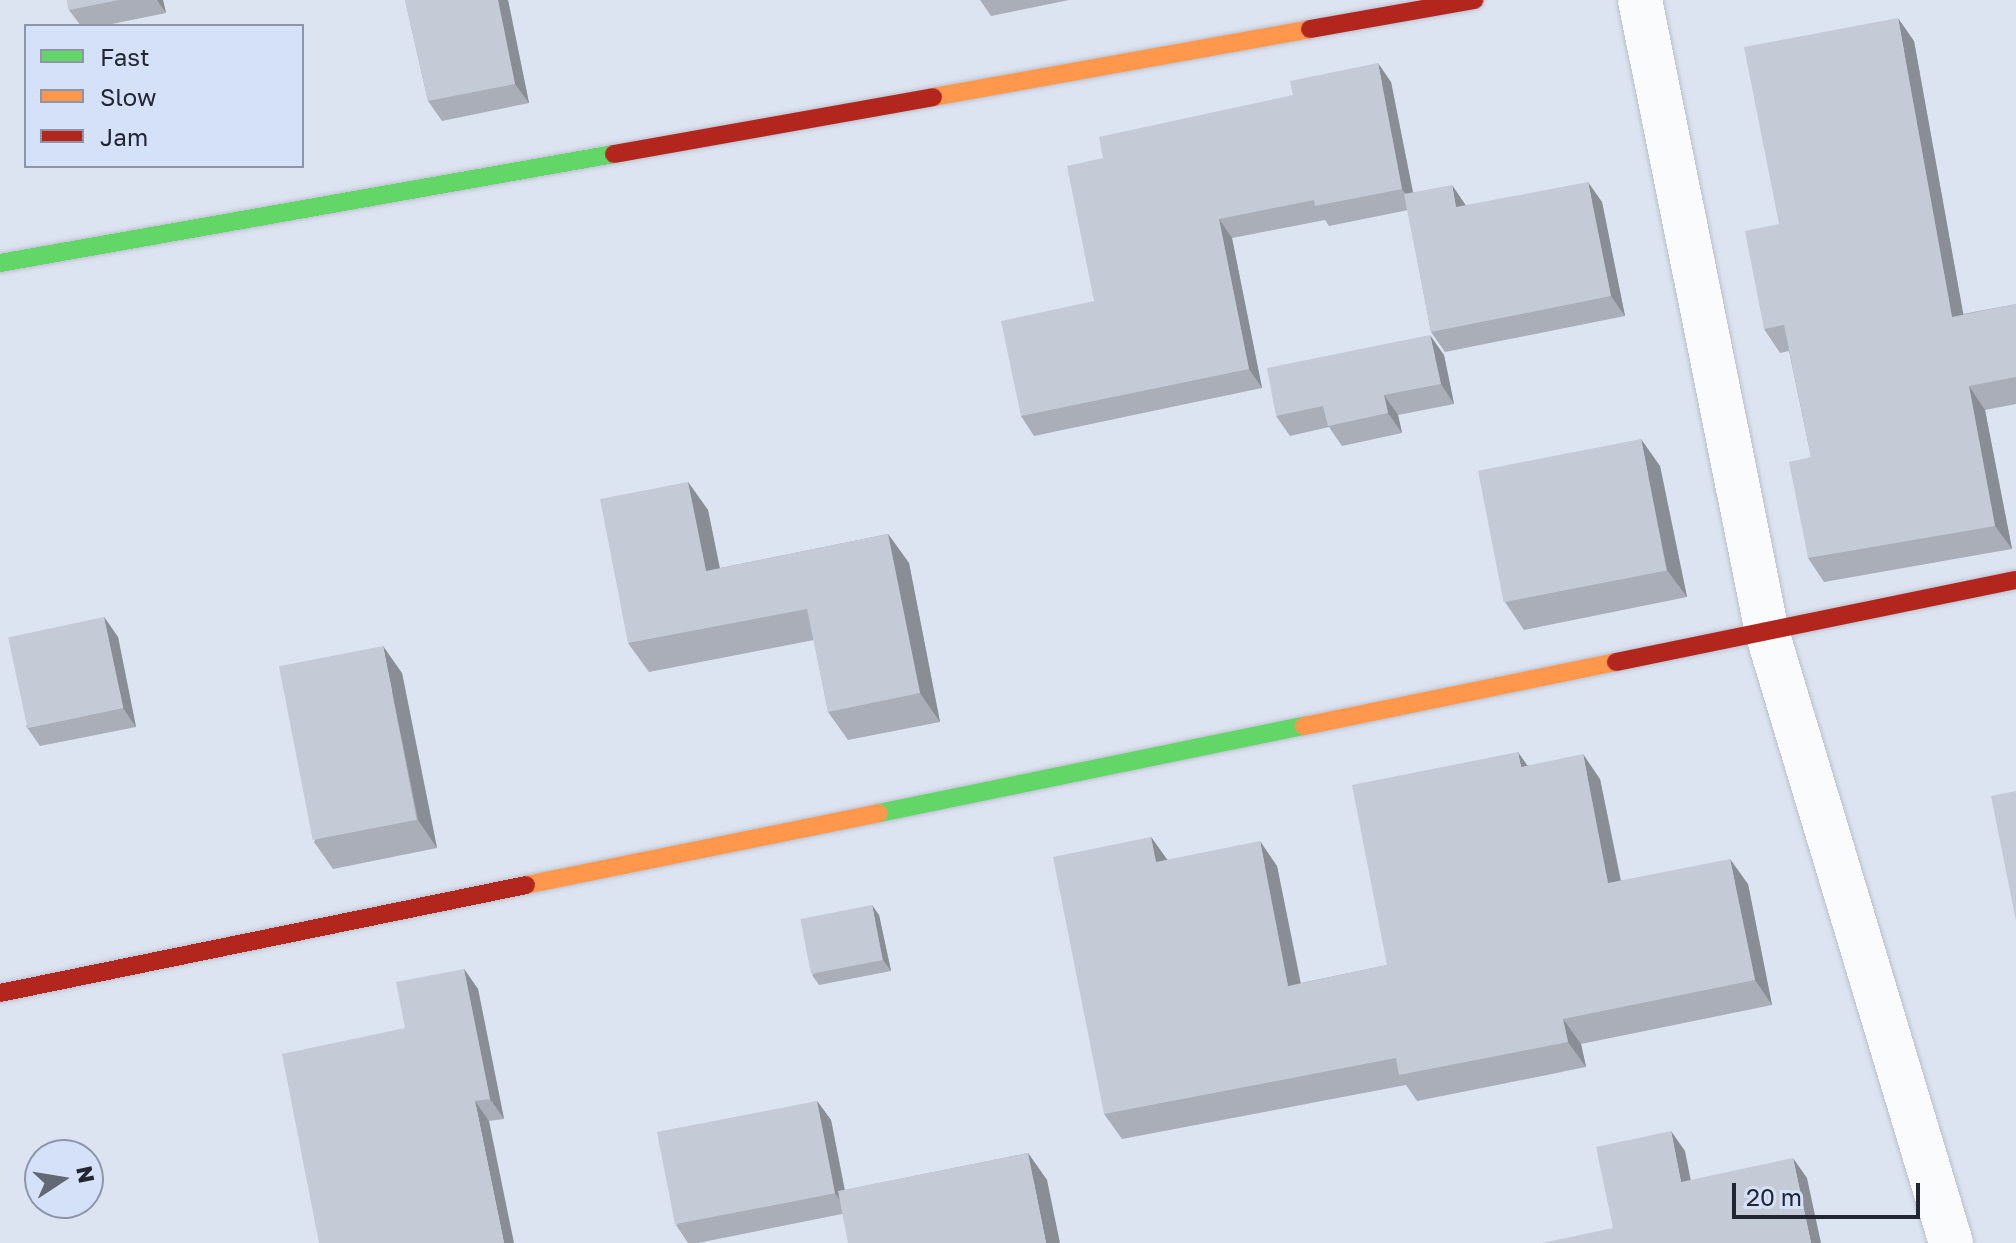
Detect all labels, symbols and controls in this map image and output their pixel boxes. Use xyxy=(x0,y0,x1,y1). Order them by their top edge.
legend xyxy=(24,24,304,168)
text: Fast xyxy=(100,42,150,71)
text: Slow xyxy=(100,82,156,111)
text: Jam xyxy=(100,122,148,151)
north arrow xyxy=(24,1139,104,1219)
text: N xyxy=(71,1163,101,1185)
scale bar xyxy=(1736,1167,1924,1217)
text: 20 m xyxy=(1746,1182,1802,1211)

